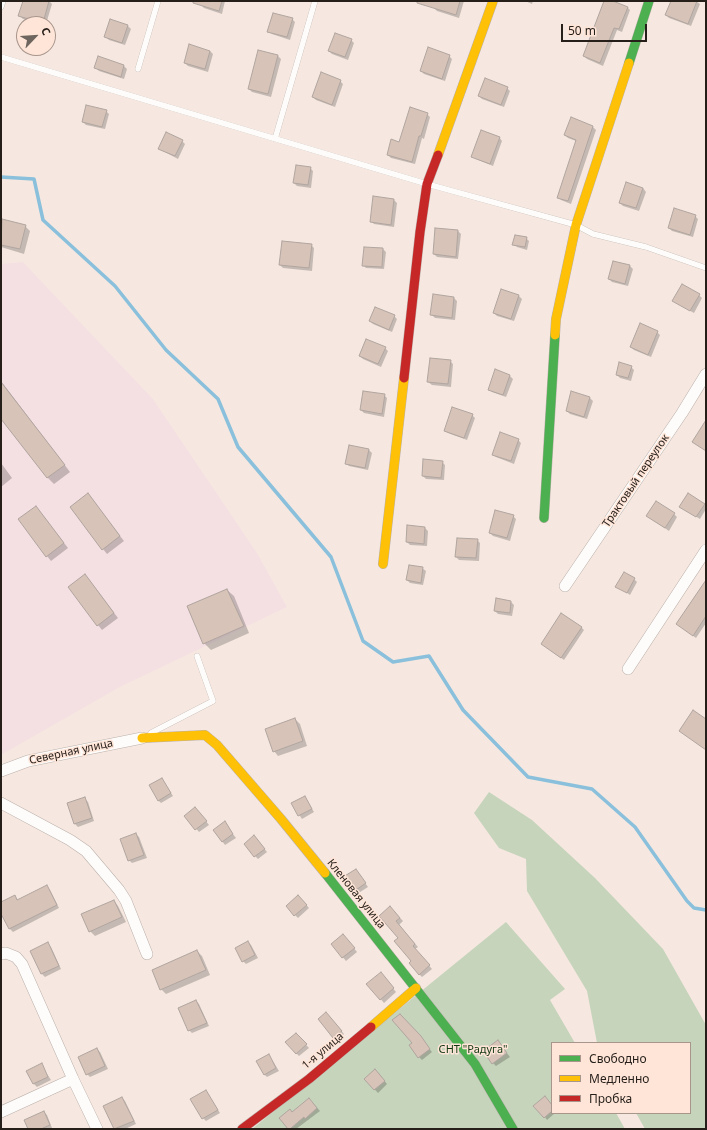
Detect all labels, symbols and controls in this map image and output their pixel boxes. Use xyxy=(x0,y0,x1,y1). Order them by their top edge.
north arrow xyxy=(16,16,56,56)
scale bar xyxy=(563,16,649,42)
text: 50 m xyxy=(568,22,596,39)
text: С xyxy=(38,25,55,38)
street label: Трактовый переулок xyxy=(600,432,672,530)
street label: Северная улица xyxy=(28,737,114,767)
street label: Кленовая улица xyxy=(324,857,388,931)
street label: 1-я улица xyxy=(300,1030,346,1072)
legend xyxy=(551,1042,691,1114)
park label: СНТ "Радуга" xyxy=(439,1043,507,1057)
text: Свободно xyxy=(589,1050,647,1067)
text: Медленно xyxy=(589,1070,649,1087)
text: Пробка xyxy=(589,1090,632,1107)

